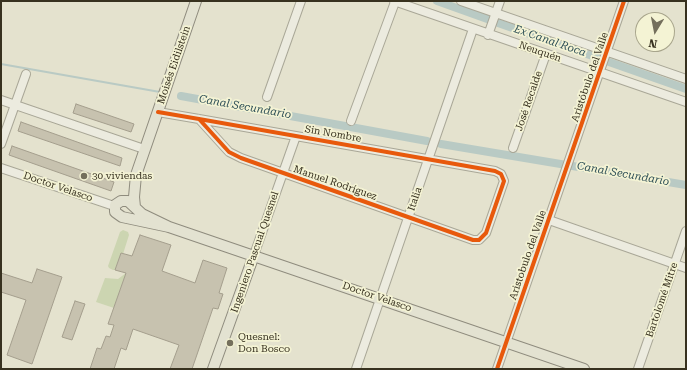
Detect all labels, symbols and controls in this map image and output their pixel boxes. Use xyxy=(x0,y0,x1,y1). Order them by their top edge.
north arrow xyxy=(635,12,675,52)
water label: Ex Canal Roca xyxy=(512,22,588,60)
street label: Moisés Eidilstein xyxy=(155,24,193,106)
street label: Aristóbulo del Valle xyxy=(569,31,611,123)
text: N xyxy=(648,36,658,50)
street label: Neuquén xyxy=(517,39,563,65)
street label: José Recalde xyxy=(513,69,545,133)
water label: Canal Secundario xyxy=(198,92,292,122)
street label: Sin Nombre xyxy=(304,123,362,145)
water label: Canal Secundario xyxy=(576,159,670,189)
street label: Manuel Rodríguez xyxy=(292,163,378,203)
street label: Doctor Velasco xyxy=(22,169,94,205)
place label: 30 viviendas xyxy=(92,170,152,182)
marker: 30 viviendas xyxy=(79,171,89,181)
street label: Italia xyxy=(406,185,424,213)
street label: Ingeniero Pascual Quesnel xyxy=(229,190,281,314)
street label: Aristobulo del Valle xyxy=(507,209,549,301)
street label: Bartolomé Mitre xyxy=(644,261,680,339)
street label: Doctor Velasco xyxy=(341,279,413,315)
place label: Quesnel: Don Bosco xyxy=(238,331,290,354)
marker: Quesnel: Don Bosco xyxy=(225,338,235,348)

